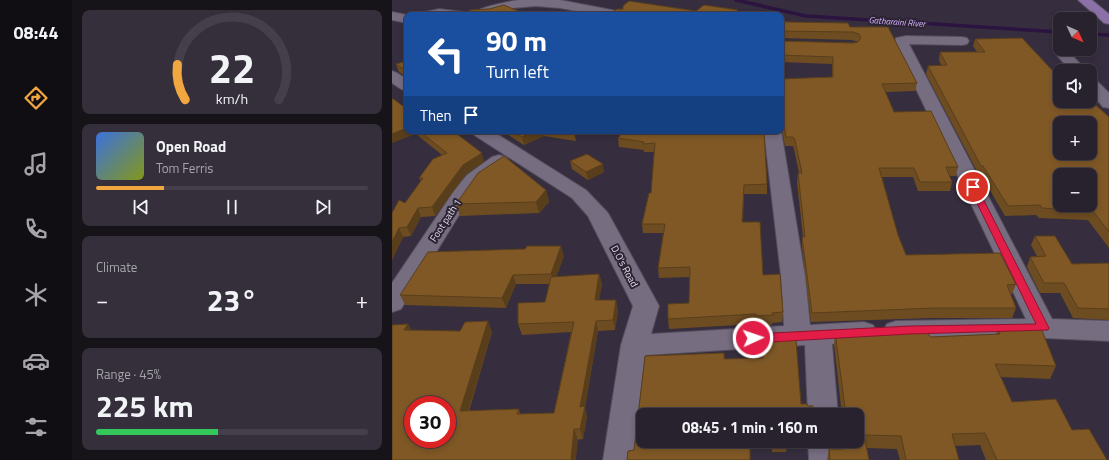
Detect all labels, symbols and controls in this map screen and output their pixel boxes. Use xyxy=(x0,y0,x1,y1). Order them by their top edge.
north arrow xyxy=(1053,12,1097,56)
map controls xyxy=(1053,12,1097,212)
water label: Gatharaini River xyxy=(868,13,927,30)
text: 08:44 xyxy=(14,19,58,46)
text: 90 m xyxy=(486,19,547,62)
icon: left xyxy=(420,28,472,80)
text: 22 xyxy=(209,36,255,99)
text: Turn left xyxy=(486,58,549,85)
button: sound xyxy=(1053,64,1097,108)
icon: directions xyxy=(22,84,50,112)
text: km/h xyxy=(216,88,248,110)
text: Then xyxy=(420,104,452,127)
icon: arrive xyxy=(460,104,482,126)
button: + xyxy=(1053,116,1097,160)
text: Open Road xyxy=(156,135,226,158)
icon: music xyxy=(22,150,50,178)
text: Tom Ferris xyxy=(156,158,213,178)
button: − xyxy=(1053,168,1097,212)
pin xyxy=(956,170,990,204)
icon: arrive xyxy=(962,176,984,198)
icon: previous xyxy=(130,196,152,218)
icon: pause xyxy=(221,196,243,218)
icon: next xyxy=(312,196,334,218)
street label: Foot path 1 xyxy=(426,196,465,245)
icon: phone xyxy=(22,215,50,243)
street label: D.O's Road xyxy=(607,243,642,290)
text: Climate xyxy=(96,257,137,277)
text: 23° xyxy=(207,277,257,323)
icon: climate xyxy=(22,281,50,309)
text: − xyxy=(96,283,108,317)
text: + xyxy=(356,283,368,317)
position arrow xyxy=(732,317,774,359)
icon: car xyxy=(22,347,50,375)
text: Range · 45% xyxy=(96,364,161,384)
text: 225 km xyxy=(96,383,194,429)
speed limit sign: 30 xyxy=(404,396,456,448)
icon: filters xyxy=(22,413,50,441)
text: 08:45 · 1 min · 160 m xyxy=(682,416,818,439)

